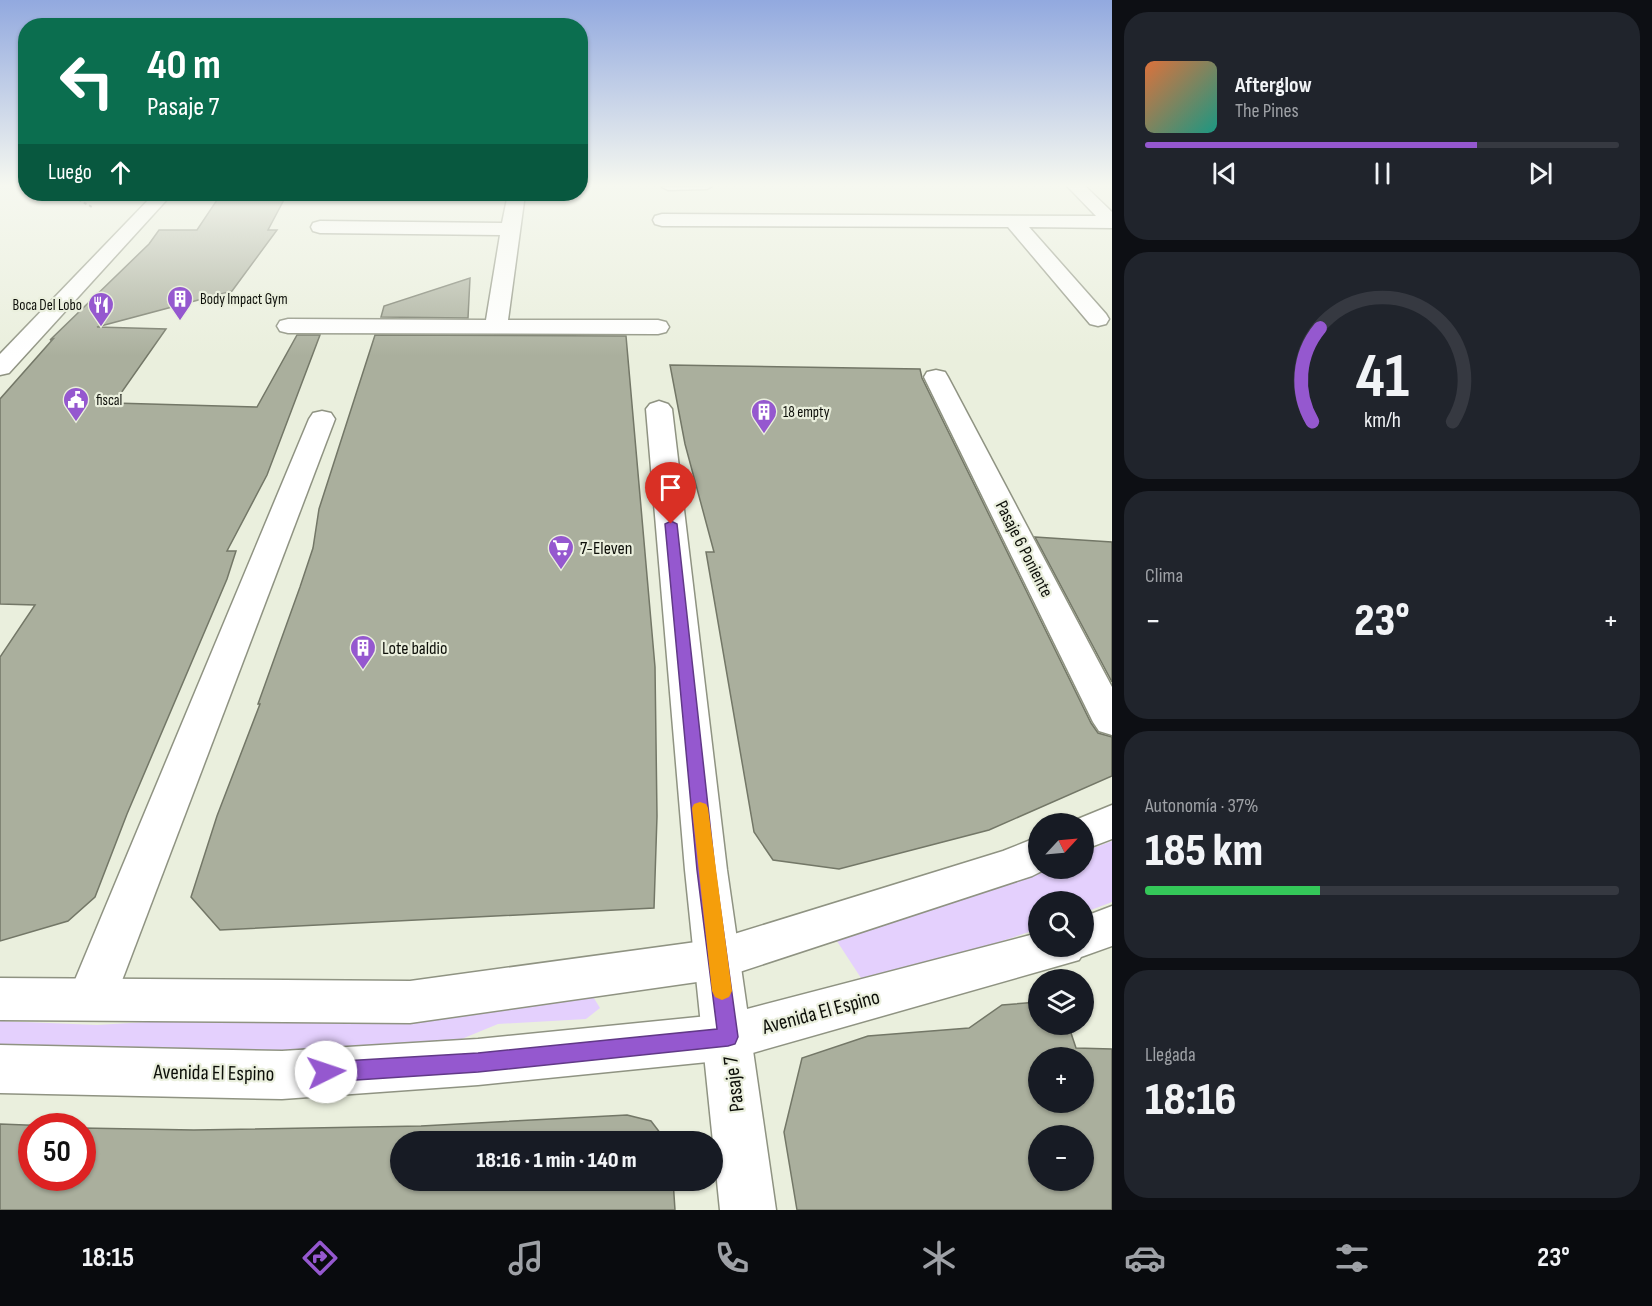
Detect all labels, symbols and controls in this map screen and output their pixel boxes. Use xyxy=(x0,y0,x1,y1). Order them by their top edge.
text: 40 m xyxy=(147,40,221,91)
icon: left xyxy=(48,42,126,120)
text: Afterglow xyxy=(1235,72,1312,99)
text: Pasaje 7 xyxy=(147,91,219,123)
text: The Pines xyxy=(1235,99,1299,123)
icon: ahead xyxy=(104,156,137,189)
icon: previous xyxy=(1208,157,1241,190)
icon: pause xyxy=(1366,157,1399,190)
icon: next xyxy=(1524,157,1557,190)
text: Luego xyxy=(48,159,92,186)
building icon: Body Impact Gym xyxy=(165,284,195,322)
restaurant icon: Boca Del Lobo xyxy=(86,290,116,328)
place label: Body Impact Gym xyxy=(200,290,288,309)
place label: Boca Del Lobo xyxy=(12,296,82,315)
text: 41 xyxy=(1355,341,1409,416)
public building icon: fiscal xyxy=(61,385,91,423)
place label: fiscal xyxy=(96,391,122,410)
building icon: 18 empty xyxy=(749,397,779,435)
place label: 18 empty xyxy=(783,403,830,422)
text: km/h xyxy=(1363,409,1401,434)
pin xyxy=(645,462,696,524)
icon: arrive xyxy=(654,471,687,504)
street label: Pasaje 6 Poniente xyxy=(991,497,1057,601)
supermarket icon: 7-Eleven xyxy=(546,533,576,571)
place label: 7-Eleven xyxy=(580,538,633,559)
text: Clima xyxy=(1145,564,1183,588)
text: 23° xyxy=(1354,594,1410,649)
text: − xyxy=(1145,601,1161,641)
text: + xyxy=(1603,601,1619,641)
building icon: Lote baldio xyxy=(348,633,378,671)
place label: Lote baldio xyxy=(382,638,447,659)
text: Autonomía · 37% xyxy=(1145,794,1258,818)
north arrow xyxy=(1028,813,1094,879)
map controls xyxy=(1028,813,1094,1191)
text: 185 km xyxy=(1145,824,1263,879)
button: search xyxy=(1028,891,1094,957)
button: layers xyxy=(1028,969,1094,1035)
street label: Avenida El Espino xyxy=(759,984,882,1040)
position arrow xyxy=(294,1040,358,1104)
text: Llegada xyxy=(1145,1043,1196,1067)
button: + xyxy=(1028,1047,1094,1113)
street label: Pasaje 7 xyxy=(718,1054,750,1113)
street label: Avenida El Espino xyxy=(152,1059,275,1087)
text: 18:16 xyxy=(1145,1073,1237,1128)
speed limit sign: 50 xyxy=(18,1113,96,1191)
button: − xyxy=(1028,1125,1094,1191)
text: 18:16 · 1 min · 140 m xyxy=(476,1147,637,1174)
icon: directions xyxy=(299,1237,341,1279)
icon: music xyxy=(505,1237,547,1279)
icon: phone xyxy=(711,1237,753,1279)
icon: climate xyxy=(918,1237,960,1279)
icon: car xyxy=(1124,1237,1166,1279)
icon: filters xyxy=(1331,1237,1373,1279)
text: 18:15 xyxy=(82,1242,134,1274)
text: 23° xyxy=(1537,1242,1570,1274)

